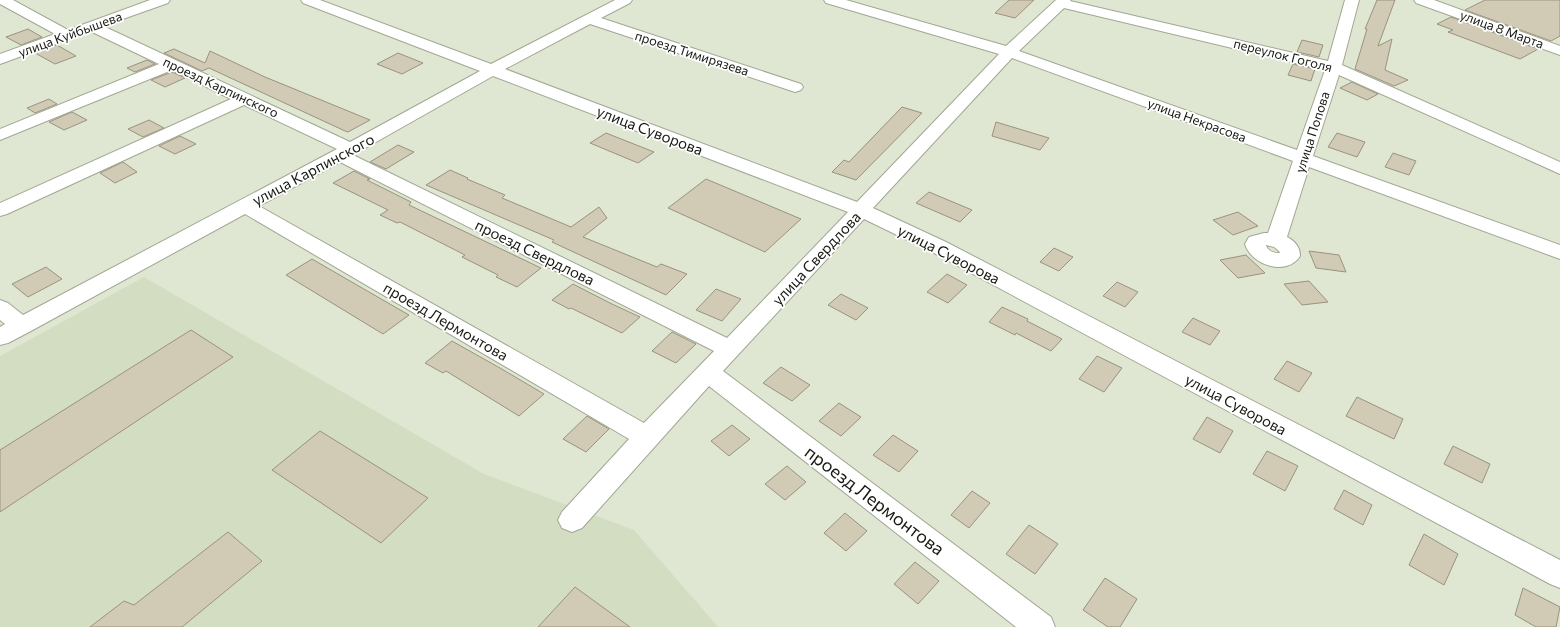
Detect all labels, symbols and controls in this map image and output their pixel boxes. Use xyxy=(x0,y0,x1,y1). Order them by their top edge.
street label: улица 8 Марта xyxy=(1458,6,1546,52)
street label: улица Куйбышева xyxy=(16,8,124,60)
street label: проезд Тимирязева xyxy=(633,27,751,79)
street label: переулок Гоголя xyxy=(1232,35,1334,75)
street label: проезд Карпинского xyxy=(161,53,281,121)
street label: улица Попова xyxy=(1291,89,1333,175)
street label: улица Некрасова xyxy=(1146,95,1248,145)
street label: улица Суворова xyxy=(594,102,706,158)
street label: улица Карпинского xyxy=(249,129,377,209)
street label: улица Свердлова xyxy=(768,208,864,308)
street label: проезд Свердлова xyxy=(472,215,598,289)
street label: улица Суворова xyxy=(895,221,1003,287)
street label: проезд Лермонтова xyxy=(381,278,511,364)
street label: улица Суворова xyxy=(1182,370,1290,438)
street label: проезд Лермонтова xyxy=(801,440,949,560)

